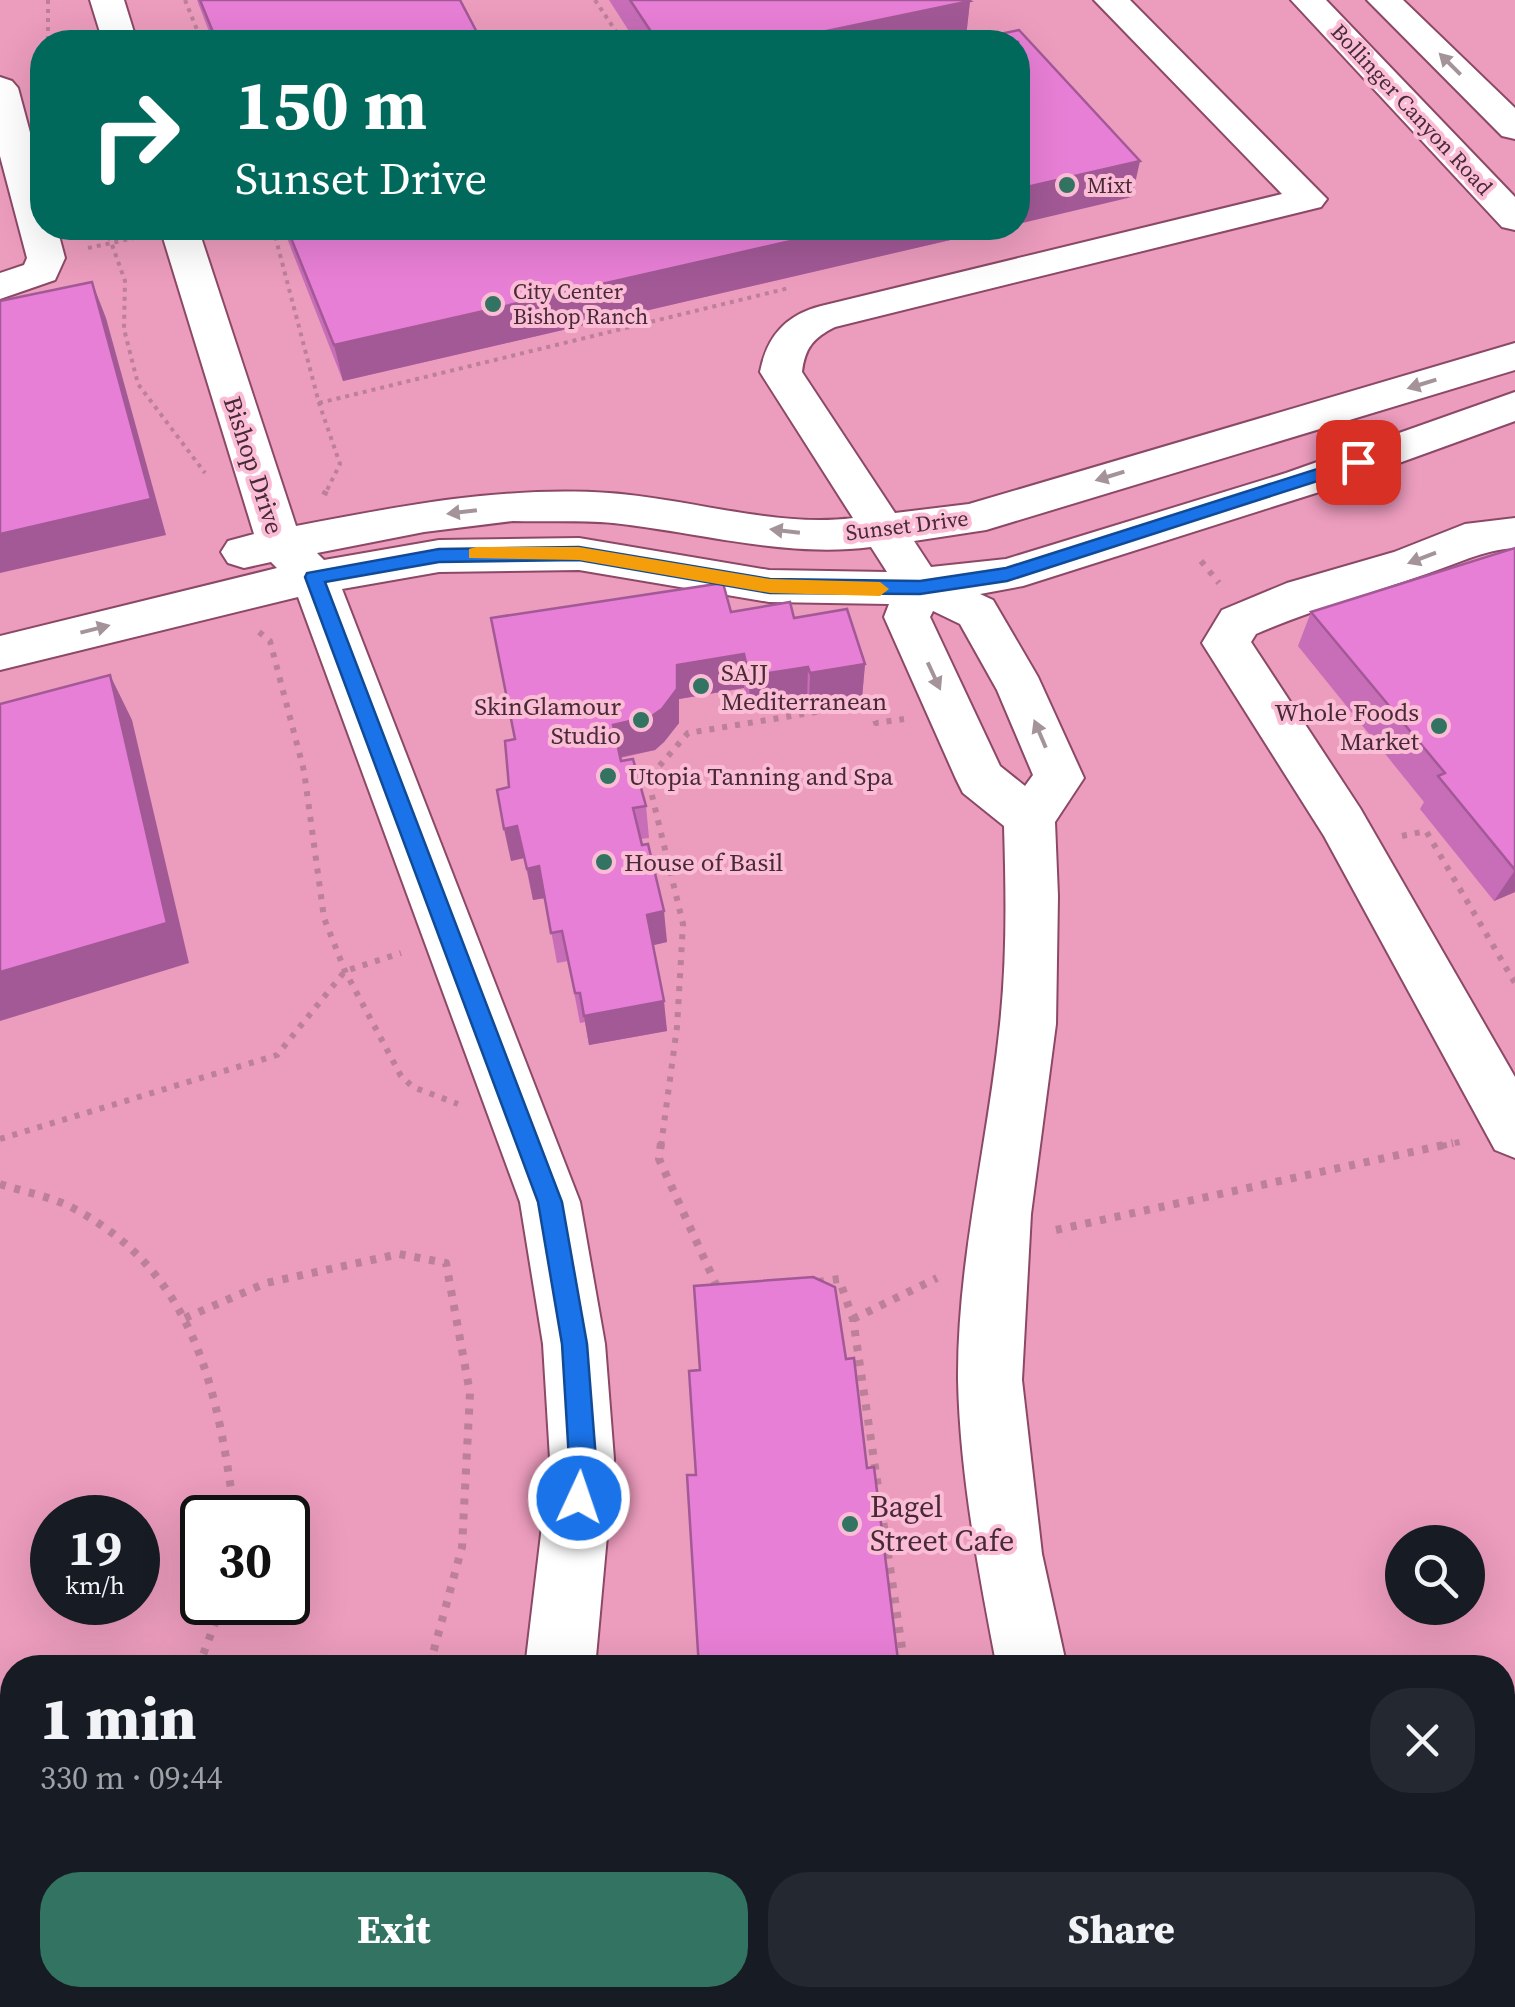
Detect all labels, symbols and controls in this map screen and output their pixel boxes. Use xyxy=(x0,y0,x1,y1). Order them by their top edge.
street label: Bollinger Canyon Road xyxy=(1325,17,1500,202)
one-way arrow xyxy=(1438,52,1462,76)
text: 150 m xyxy=(235,56,427,152)
icon: right xyxy=(70,70,200,200)
text: Sunset Drive xyxy=(235,147,487,209)
place label: Mixt xyxy=(1087,170,1133,200)
marker: Mixt xyxy=(1056,174,1078,196)
place label: City Center Bishop Ranch xyxy=(513,276,648,331)
marker: City Center Bishop Ranch xyxy=(482,293,504,315)
one-way arrow xyxy=(1406,377,1436,392)
street label: Bishop Drive xyxy=(216,392,292,538)
pin xyxy=(1316,420,1401,505)
icon: arrive xyxy=(1331,435,1386,490)
one-way arrow xyxy=(1095,470,1125,485)
street label: Sunset Drive xyxy=(844,503,970,547)
one-way arrow xyxy=(446,505,478,521)
one-way arrow xyxy=(769,523,801,539)
one-way arrow xyxy=(1406,551,1436,566)
one-way arrow xyxy=(79,620,110,636)
place label: SAJJ Mediterranean xyxy=(721,655,887,718)
one-way arrow xyxy=(926,661,942,691)
marker: SAJJ Mediterranean xyxy=(690,675,712,697)
place label: SkinGlamour Studio xyxy=(474,689,621,752)
place label: Whole Foods Market xyxy=(1274,695,1420,758)
marker: SkinGlamour Studio xyxy=(630,709,652,731)
marker: Whole Foods Market xyxy=(1428,715,1450,737)
one-way arrow xyxy=(1032,719,1048,749)
place label: Utopia Tanning and Spa xyxy=(628,759,894,793)
marker: Utopia Tanning and Spa xyxy=(597,765,619,787)
place label: House of Basil xyxy=(624,845,783,879)
marker: House of Basil xyxy=(593,851,615,873)
position arrow xyxy=(527,1446,631,1550)
place label: Bagel Street Cafe xyxy=(870,1486,1014,1561)
speed limit sign: 30 xyxy=(180,1495,310,1625)
text: 19 xyxy=(68,1513,122,1582)
marker: Bagel Street Cafe xyxy=(839,1513,861,1535)
map controls xyxy=(1385,1525,1485,1625)
button: search xyxy=(1385,1525,1485,1625)
text: km/h xyxy=(65,1568,125,1602)
text: 1 min xyxy=(40,1677,196,1759)
button: close xyxy=(1370,1688,1475,1793)
text: 330 m · 09:44 xyxy=(40,1756,222,1800)
button: Exit xyxy=(40,1872,748,1987)
button: Share xyxy=(768,1872,1475,1987)

